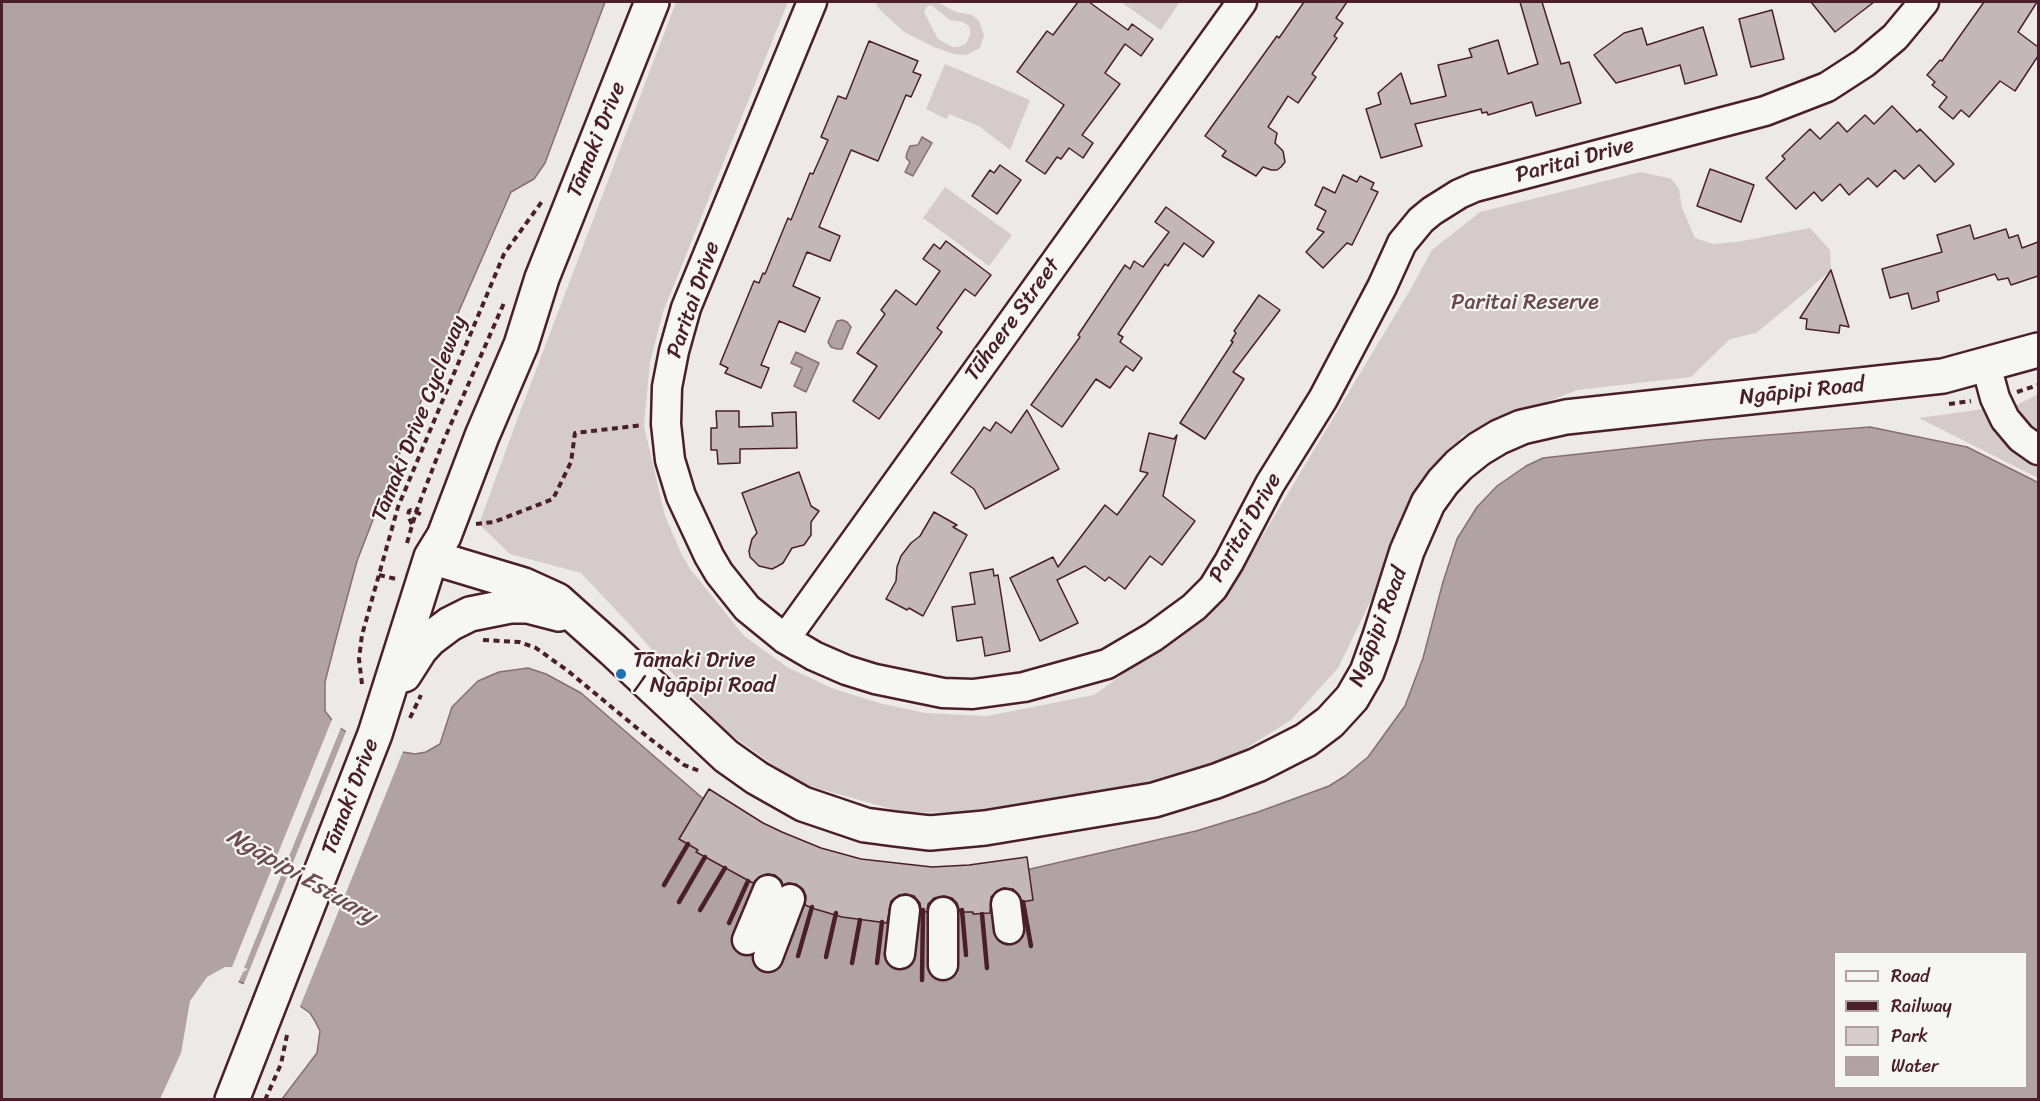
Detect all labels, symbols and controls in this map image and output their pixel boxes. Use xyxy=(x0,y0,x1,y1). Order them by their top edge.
street label: Tāmaki Drive xyxy=(562,78,632,202)
street label: Paritai Drive xyxy=(1513,132,1637,190)
street label: Paritai Drive xyxy=(662,238,726,362)
street label: Tūhaere Street xyxy=(960,254,1066,386)
park label: Paritai Reserve xyxy=(1451,290,1599,316)
street label: Tāmaki Drive Cycleway xyxy=(367,312,473,526)
street label: Ngāpipi Road xyxy=(1738,372,1866,412)
street label: Paritai Drive xyxy=(1204,469,1288,587)
street label: Ngāpipi Road xyxy=(1344,564,1414,690)
place label: Tāmaki Drive / Ngāpipi Road xyxy=(633,648,775,700)
marker: Tāmaki Drive / Ngāpipi Road xyxy=(614,667,628,681)
street label: Tāmaki Drive xyxy=(317,735,385,859)
water label: Ngāpipi Estuary xyxy=(221,823,381,931)
legend xyxy=(1833,951,2028,1089)
text: Road xyxy=(1891,960,1930,992)
text: Railway xyxy=(1891,990,1952,1022)
text: Park xyxy=(1891,1020,1928,1052)
text: Water xyxy=(1891,1050,1938,1082)

